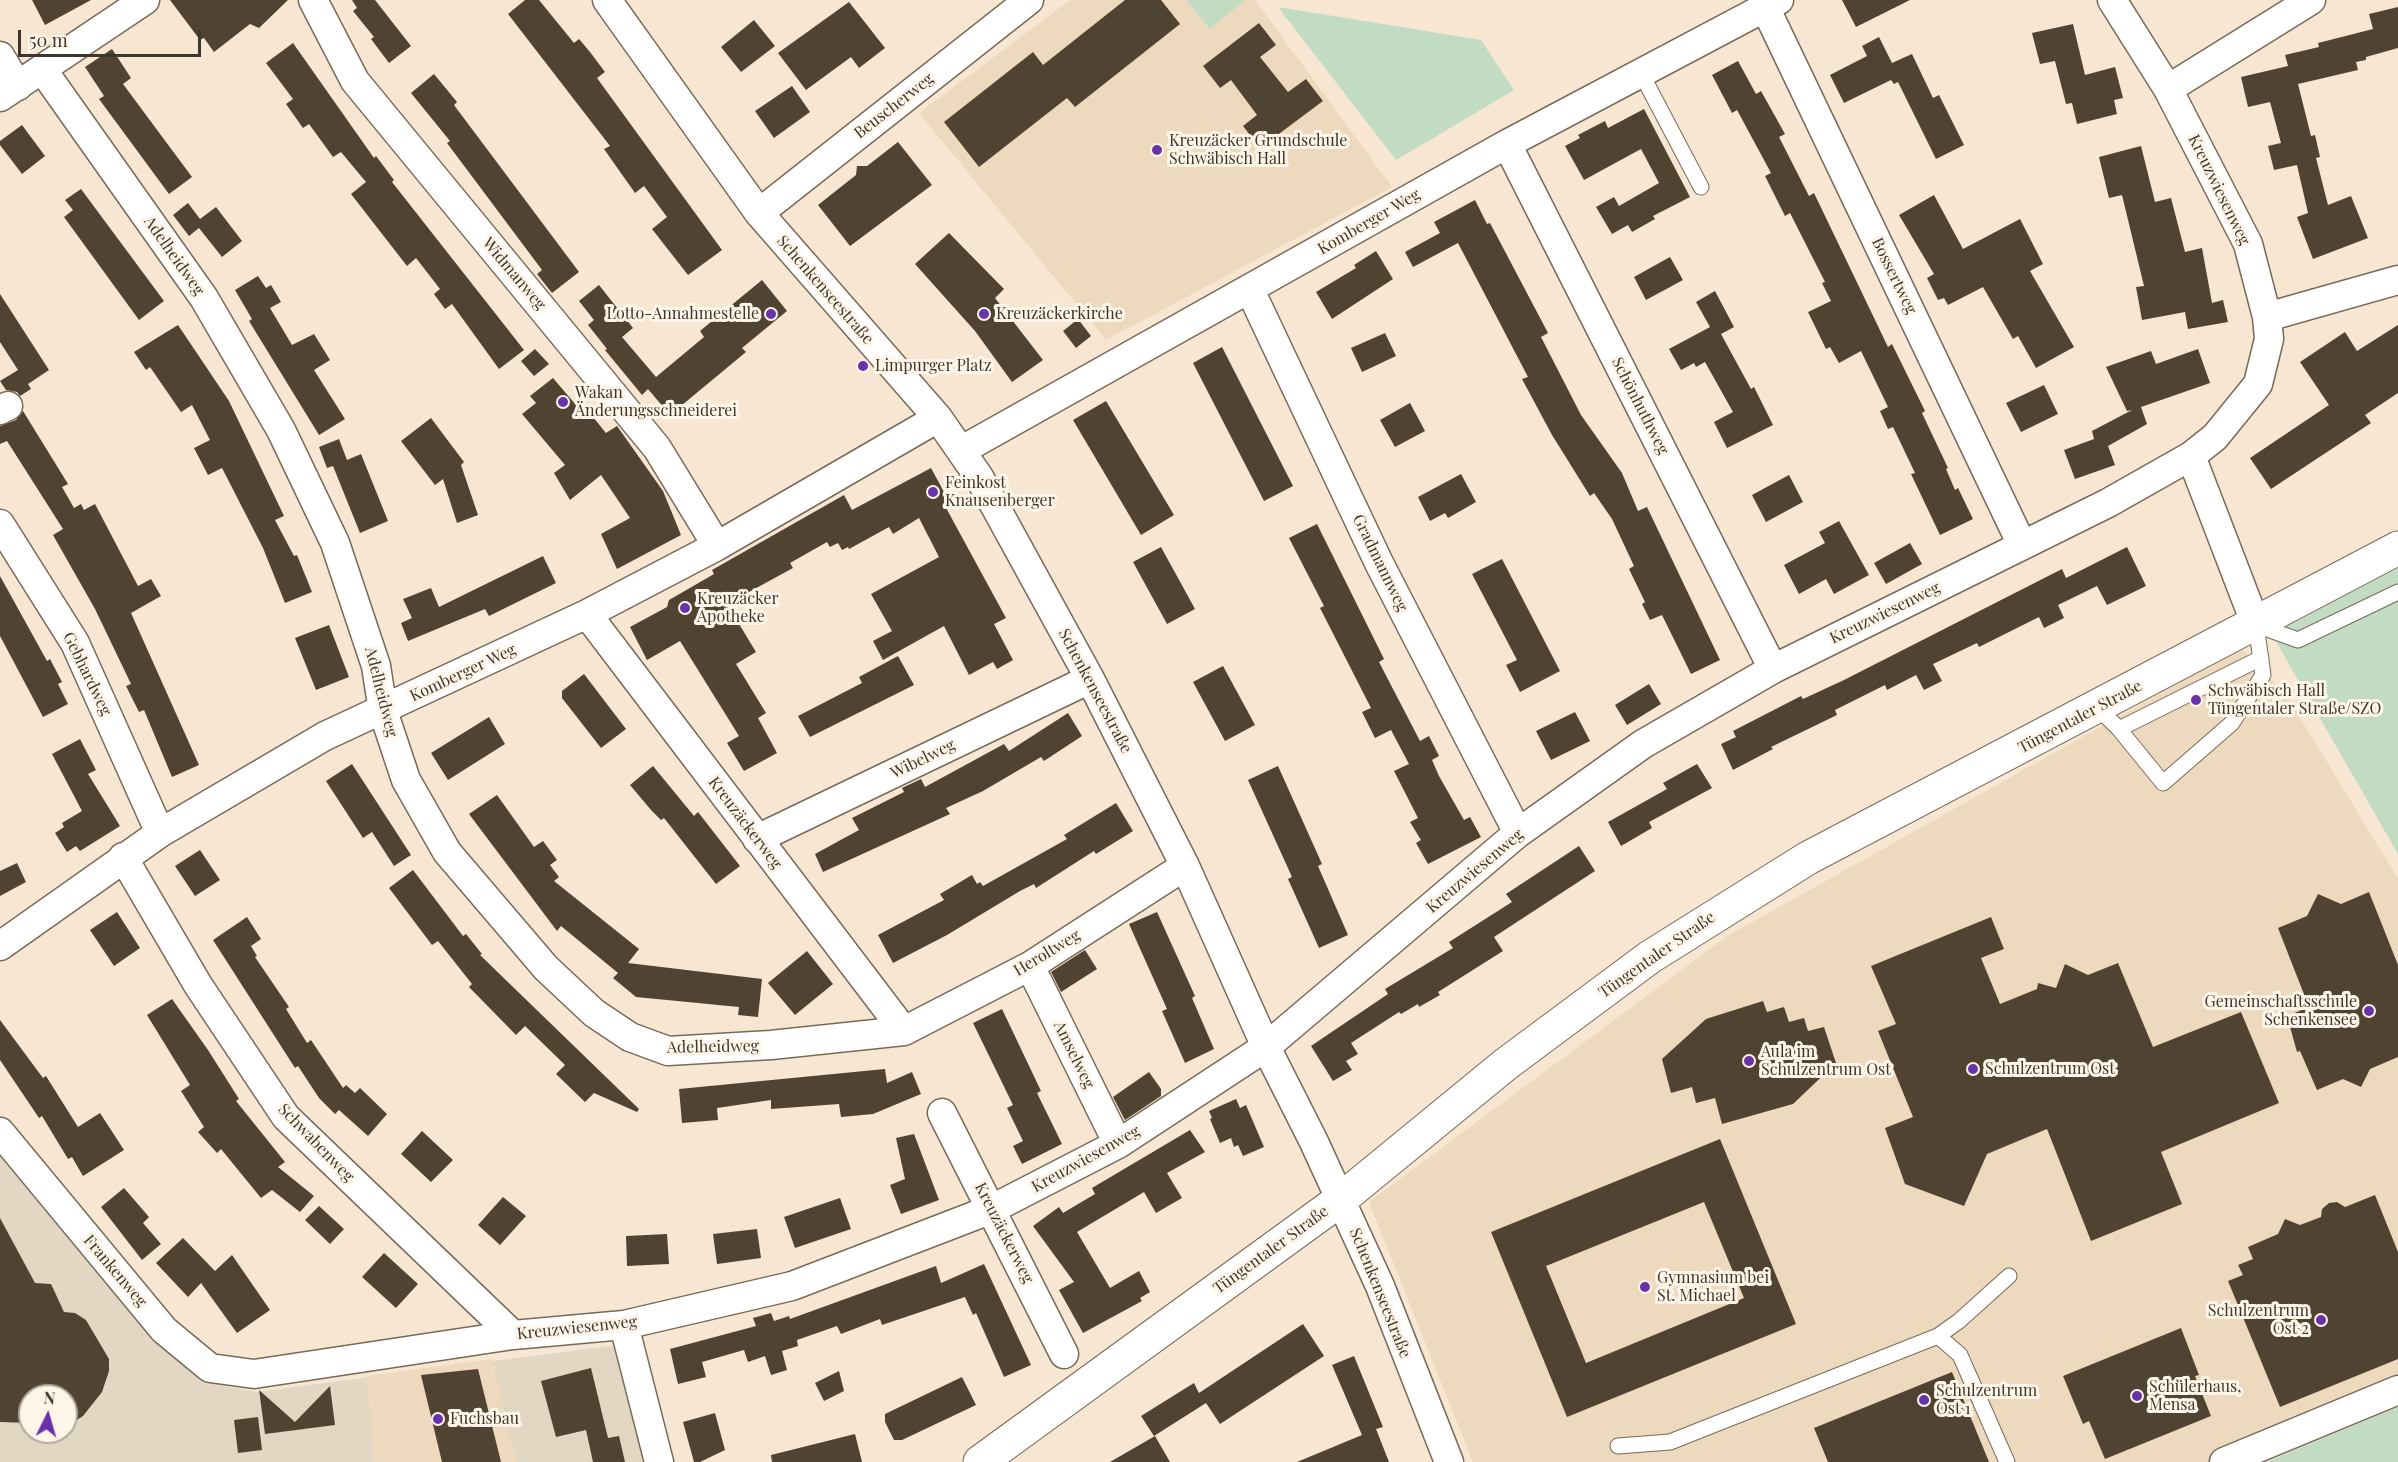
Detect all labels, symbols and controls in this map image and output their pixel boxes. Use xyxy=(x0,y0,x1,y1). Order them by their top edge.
scale bar xyxy=(21,18,204,56)
text: 50 m xyxy=(29,28,68,52)
street label: Beuscherweg xyxy=(850,69,938,143)
place label: Kreuzäcker Grundschule Schwäbisch Hall xyxy=(1169,131,1347,169)
street label: Kreuzwiesenweg xyxy=(2184,132,2254,248)
marker: Kreuzäcker Grundschule Schwäbisch Hall xyxy=(1150,143,1164,157)
street label: Komberger Weg xyxy=(1314,185,1424,259)
street label: Adelheidweg xyxy=(140,213,208,299)
street label: Schenkenseestraße xyxy=(772,232,878,348)
street label: Widmanweg xyxy=(478,234,550,314)
street label: Bossertweg xyxy=(1867,235,1921,317)
place label: Lotto-Annahmestelle xyxy=(607,304,759,324)
place label: Kreuzäckerkirche xyxy=(996,304,1123,324)
marker: Lotto-Annahmestelle xyxy=(764,307,778,321)
marker: Kreuzäckerkirche xyxy=(977,307,991,321)
street label: Schönhuthweg xyxy=(1607,354,1673,458)
place label: Limpurger Platz xyxy=(875,356,992,376)
marker: Limpurger Platz xyxy=(856,359,870,373)
place label: Wakan Änderungsschneiderei xyxy=(575,383,737,421)
marker: Wakan Änderungsschneiderei xyxy=(556,395,570,409)
place label: Feinkost Knausenberger xyxy=(945,473,1055,511)
marker: Feinkost Knausenberger xyxy=(926,485,940,499)
street label: Gradmannweg xyxy=(1348,511,1412,615)
street label: Kreuzwiesenweg xyxy=(1827,578,1943,648)
place label: Kreuzäcker Apotheke xyxy=(697,589,779,627)
marker: Kreuzäcker Apotheke xyxy=(678,601,692,615)
street label: Schenkenseestraße xyxy=(1054,625,1136,757)
street label: Gebhardweg xyxy=(59,629,115,719)
street label: Komberger Weg xyxy=(407,640,519,706)
street label: Adelheidweg xyxy=(361,645,401,739)
street label: Tüngentaler Straße xyxy=(2015,676,2145,758)
place label: Schwäbisch Hall Tüngentaler Straße/SZO xyxy=(2208,681,2381,719)
marker: Schwäbisch Hall Tüngentaler Straße/SZO xyxy=(2189,693,2203,707)
street label: Wibelweg xyxy=(888,735,958,783)
street label: Kreuzäckerweg xyxy=(704,773,786,873)
street label: Kreuzwiesenweg xyxy=(1423,825,1527,917)
street label: Tüngentaler Straße xyxy=(1595,908,1719,1002)
street label: Heroltweg xyxy=(1010,926,1084,980)
place label: Gemeinschaftsschule Schenkensee xyxy=(2205,992,2357,1030)
marker: Gemeinschaftsschule Schenkensee xyxy=(2362,1004,2376,1018)
street label: Amselweg xyxy=(1049,1018,1099,1092)
street label: Adelheidweg xyxy=(667,1037,759,1057)
place label: Aula im Schulzentrum Ost xyxy=(1761,1042,1891,1080)
marker: Aula im Schulzentrum Ost xyxy=(1742,1054,1756,1068)
place label: Schulzentrum Ost xyxy=(1985,1059,2115,1079)
marker: Schulzentrum Ost xyxy=(1966,1062,1980,1076)
street label: Schwabenweg xyxy=(274,1100,358,1186)
street label: Kreuzwiesenweg xyxy=(1029,1121,1143,1197)
street label: Kreuzäckerweg xyxy=(970,1179,1038,1287)
street label: Tüngentaler Straße xyxy=(1210,1202,1332,1298)
street label: Schenkenseestraße xyxy=(1345,1225,1415,1361)
street label: Frankenweg xyxy=(79,1231,151,1311)
place label: Gymnasium bei St. Michael xyxy=(1657,1268,1769,1306)
marker: Gymnasium bei St. Michael xyxy=(1638,1280,1652,1294)
place label: Schulzentrum Ost 2 xyxy=(2208,1301,2309,1339)
street label: Kreuzwiesenweg xyxy=(516,1312,638,1344)
marker: Schulzentrum Ost 2 xyxy=(2314,1313,2328,1327)
place label: Schülerhaus, Mensa xyxy=(2149,1377,2241,1415)
place label: Schulzentrum Ost 1 xyxy=(1936,1381,2037,1419)
north arrow xyxy=(18,1384,78,1444)
text: N xyxy=(43,1387,56,1409)
marker: Schülerhaus, Mensa xyxy=(2130,1389,2144,1403)
marker: Schulzentrum Ost 1 xyxy=(1917,1393,1931,1407)
place label: Fuchsbau xyxy=(450,1409,519,1429)
marker: Fuchsbau xyxy=(431,1412,445,1426)

